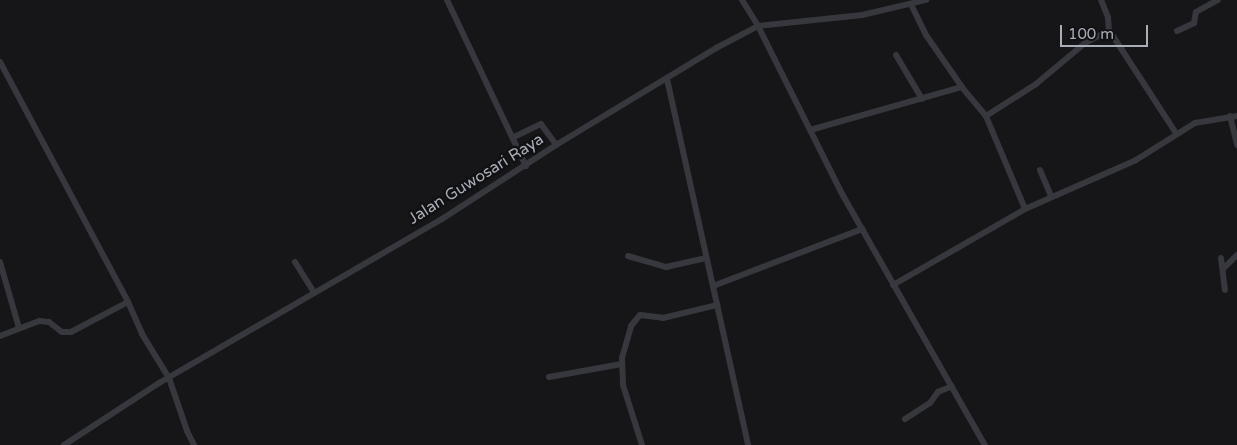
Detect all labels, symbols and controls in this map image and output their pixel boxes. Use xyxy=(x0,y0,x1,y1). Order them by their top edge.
scale bar xyxy=(1062,15,1150,47)
text: 100 m xyxy=(1068,25,1114,43)
street label: Jalan Guwosari Raya xyxy=(405,129,547,229)

